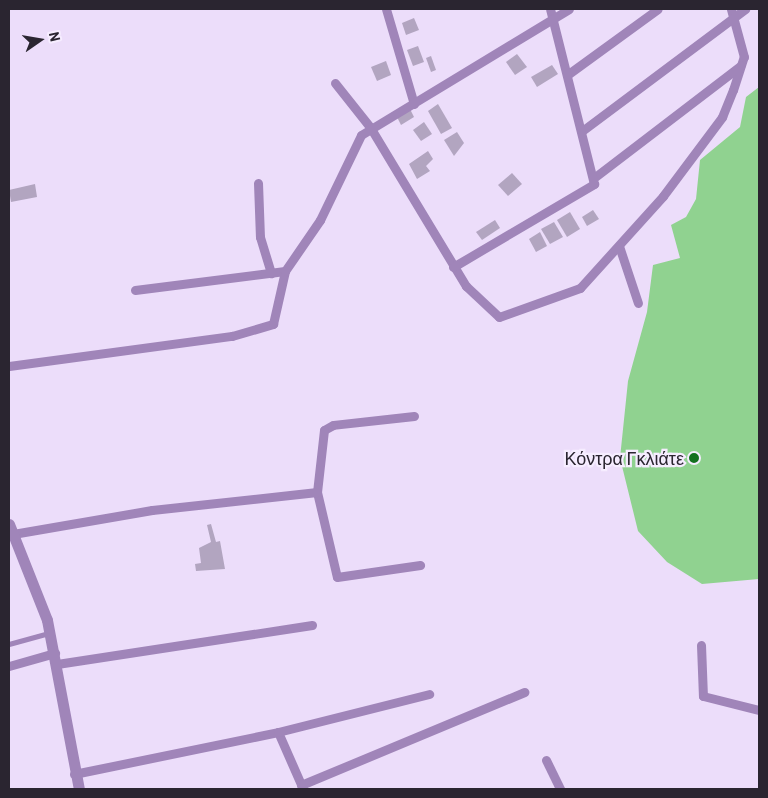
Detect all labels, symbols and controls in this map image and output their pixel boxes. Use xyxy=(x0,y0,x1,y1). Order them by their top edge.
north arrow xyxy=(15,15,65,65)
text: N xyxy=(46,30,64,43)
place label: Κόντρα Γκλιάτε xyxy=(564,447,684,469)
marker: Κόντρα Γκλιάτε xyxy=(688,452,700,464)

